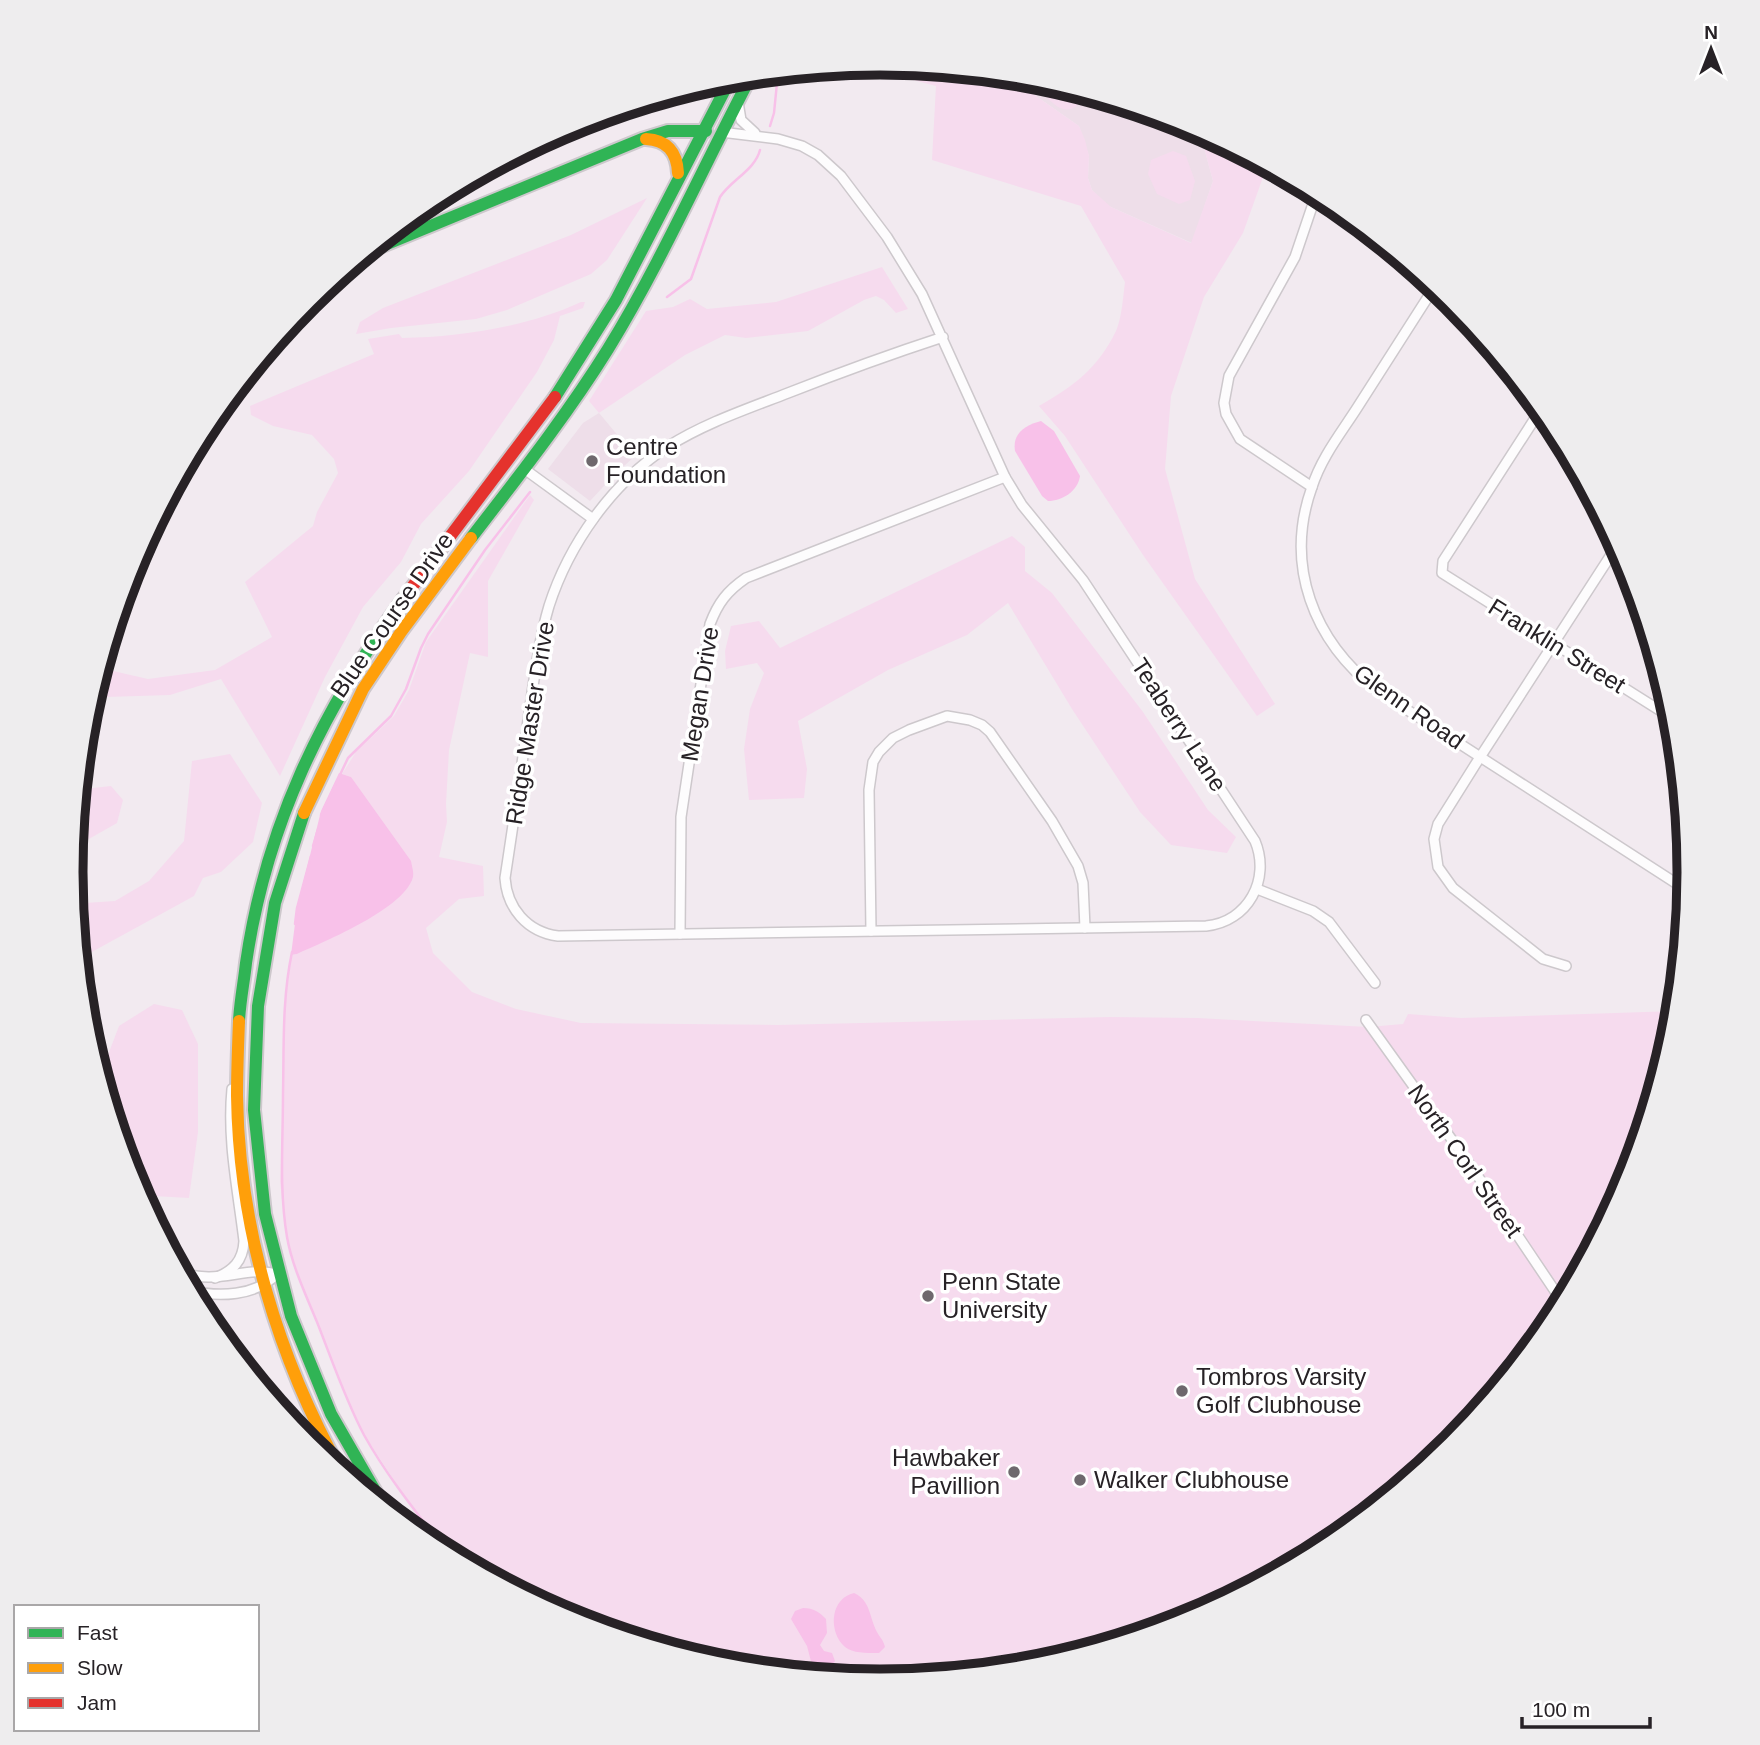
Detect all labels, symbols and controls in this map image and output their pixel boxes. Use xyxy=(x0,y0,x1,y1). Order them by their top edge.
north arrow xyxy=(1676,14,1746,84)
text: N xyxy=(1704,22,1718,43)
place label: Centre Foundation xyxy=(606,433,726,488)
marker: Centre Foundation xyxy=(584,453,600,469)
street label: Blue Course Drive xyxy=(325,527,459,702)
street label: Franklin Street xyxy=(1484,593,1631,699)
street label: Ridge Master Drive xyxy=(500,619,559,826)
street label: Megan Drive xyxy=(676,625,723,763)
street label: Teaberry Lane xyxy=(1126,653,1233,796)
street label: Glenn Road xyxy=(1349,659,1469,754)
street label: North Corl Street xyxy=(1403,1079,1528,1242)
place label: Penn State University xyxy=(942,1268,1061,1323)
marker: Penn State University xyxy=(920,1288,936,1304)
place label: Tombros Varsity Golf Clubhouse xyxy=(1196,1363,1366,1418)
marker: Tombros Varsity Golf Clubhouse xyxy=(1174,1383,1190,1399)
place label: Hawbaker Pavillion xyxy=(892,1444,1000,1499)
marker: Hawbaker Pavillion xyxy=(1006,1464,1022,1480)
place label: Walker Clubhouse xyxy=(1094,1466,1289,1493)
marker: Walker Clubhouse xyxy=(1072,1472,1088,1488)
legend xyxy=(14,1605,259,1731)
text: Fast xyxy=(77,1621,118,1644)
text: Slow xyxy=(77,1656,123,1679)
scale bar xyxy=(1522,1686,1650,1730)
text: Jam xyxy=(77,1691,117,1714)
text: 100 m xyxy=(1532,1698,1590,1721)

